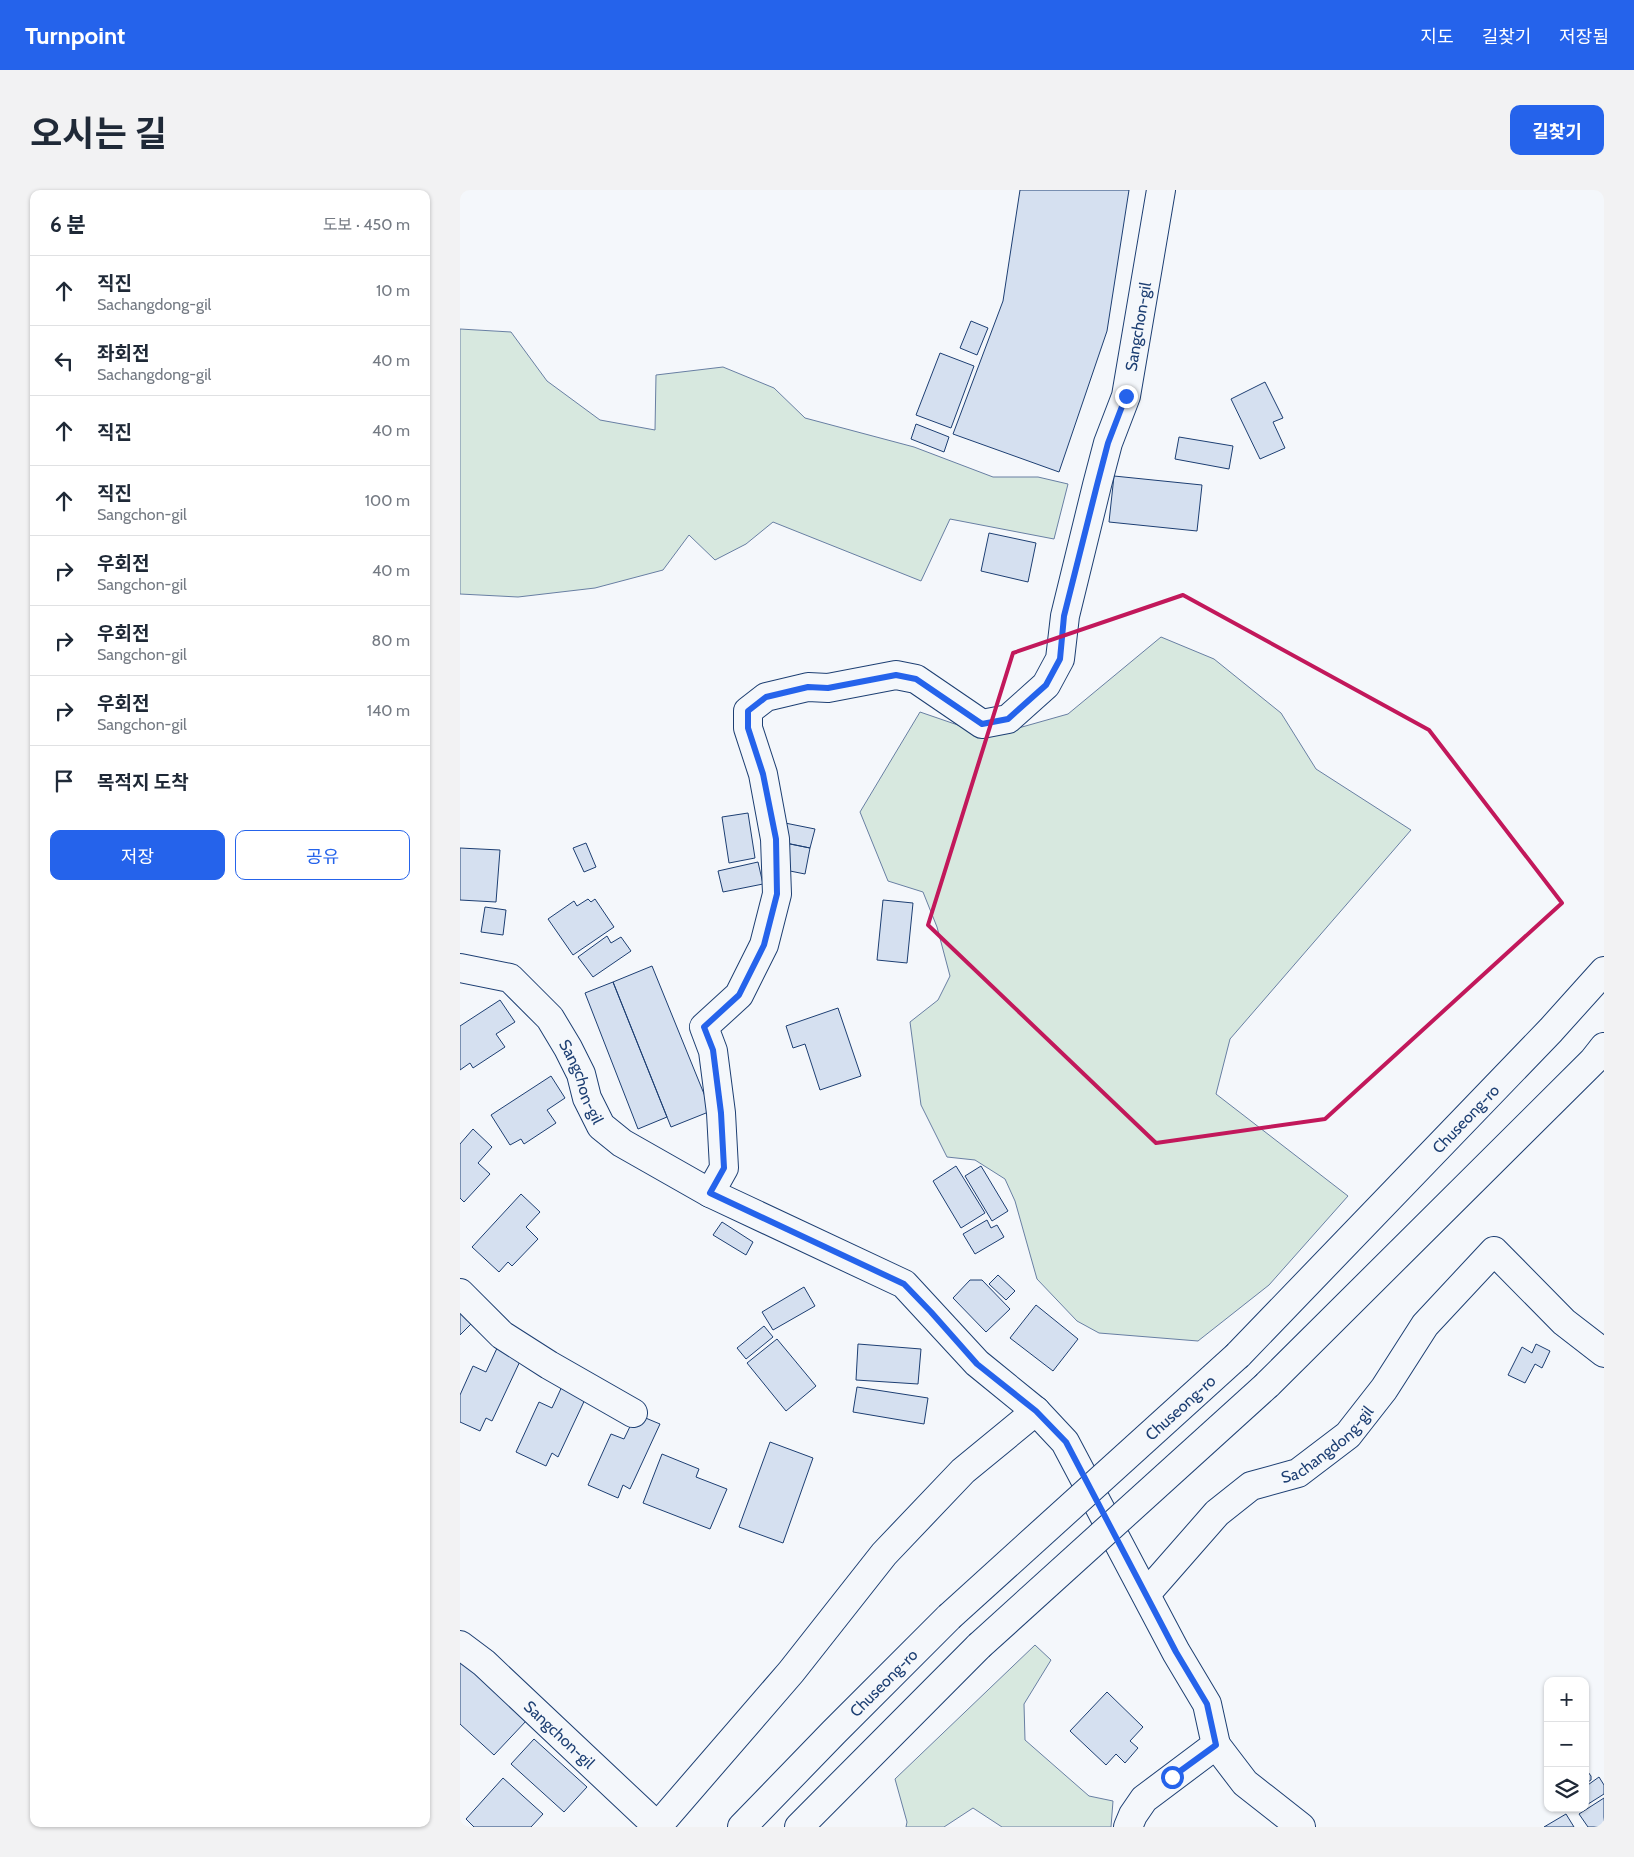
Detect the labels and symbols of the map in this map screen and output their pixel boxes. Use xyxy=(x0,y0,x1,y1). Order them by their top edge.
street label: Sangchon-gil xyxy=(1121,281,1155,373)
route end xyxy=(1115,385,1138,408)
street label: Sangchon-gil xyxy=(555,1036,608,1127)
street label: Chuseong-ro xyxy=(1429,1081,1503,1157)
street label: Chuseong-ro xyxy=(1142,1371,1220,1444)
street label: Sachangdong-gil xyxy=(1279,1402,1377,1487)
street label: Chuseong-ro xyxy=(846,1645,922,1721)
street label: Sangchon-gil xyxy=(520,1697,599,1773)
route start xyxy=(1161,1766,1184,1789)

